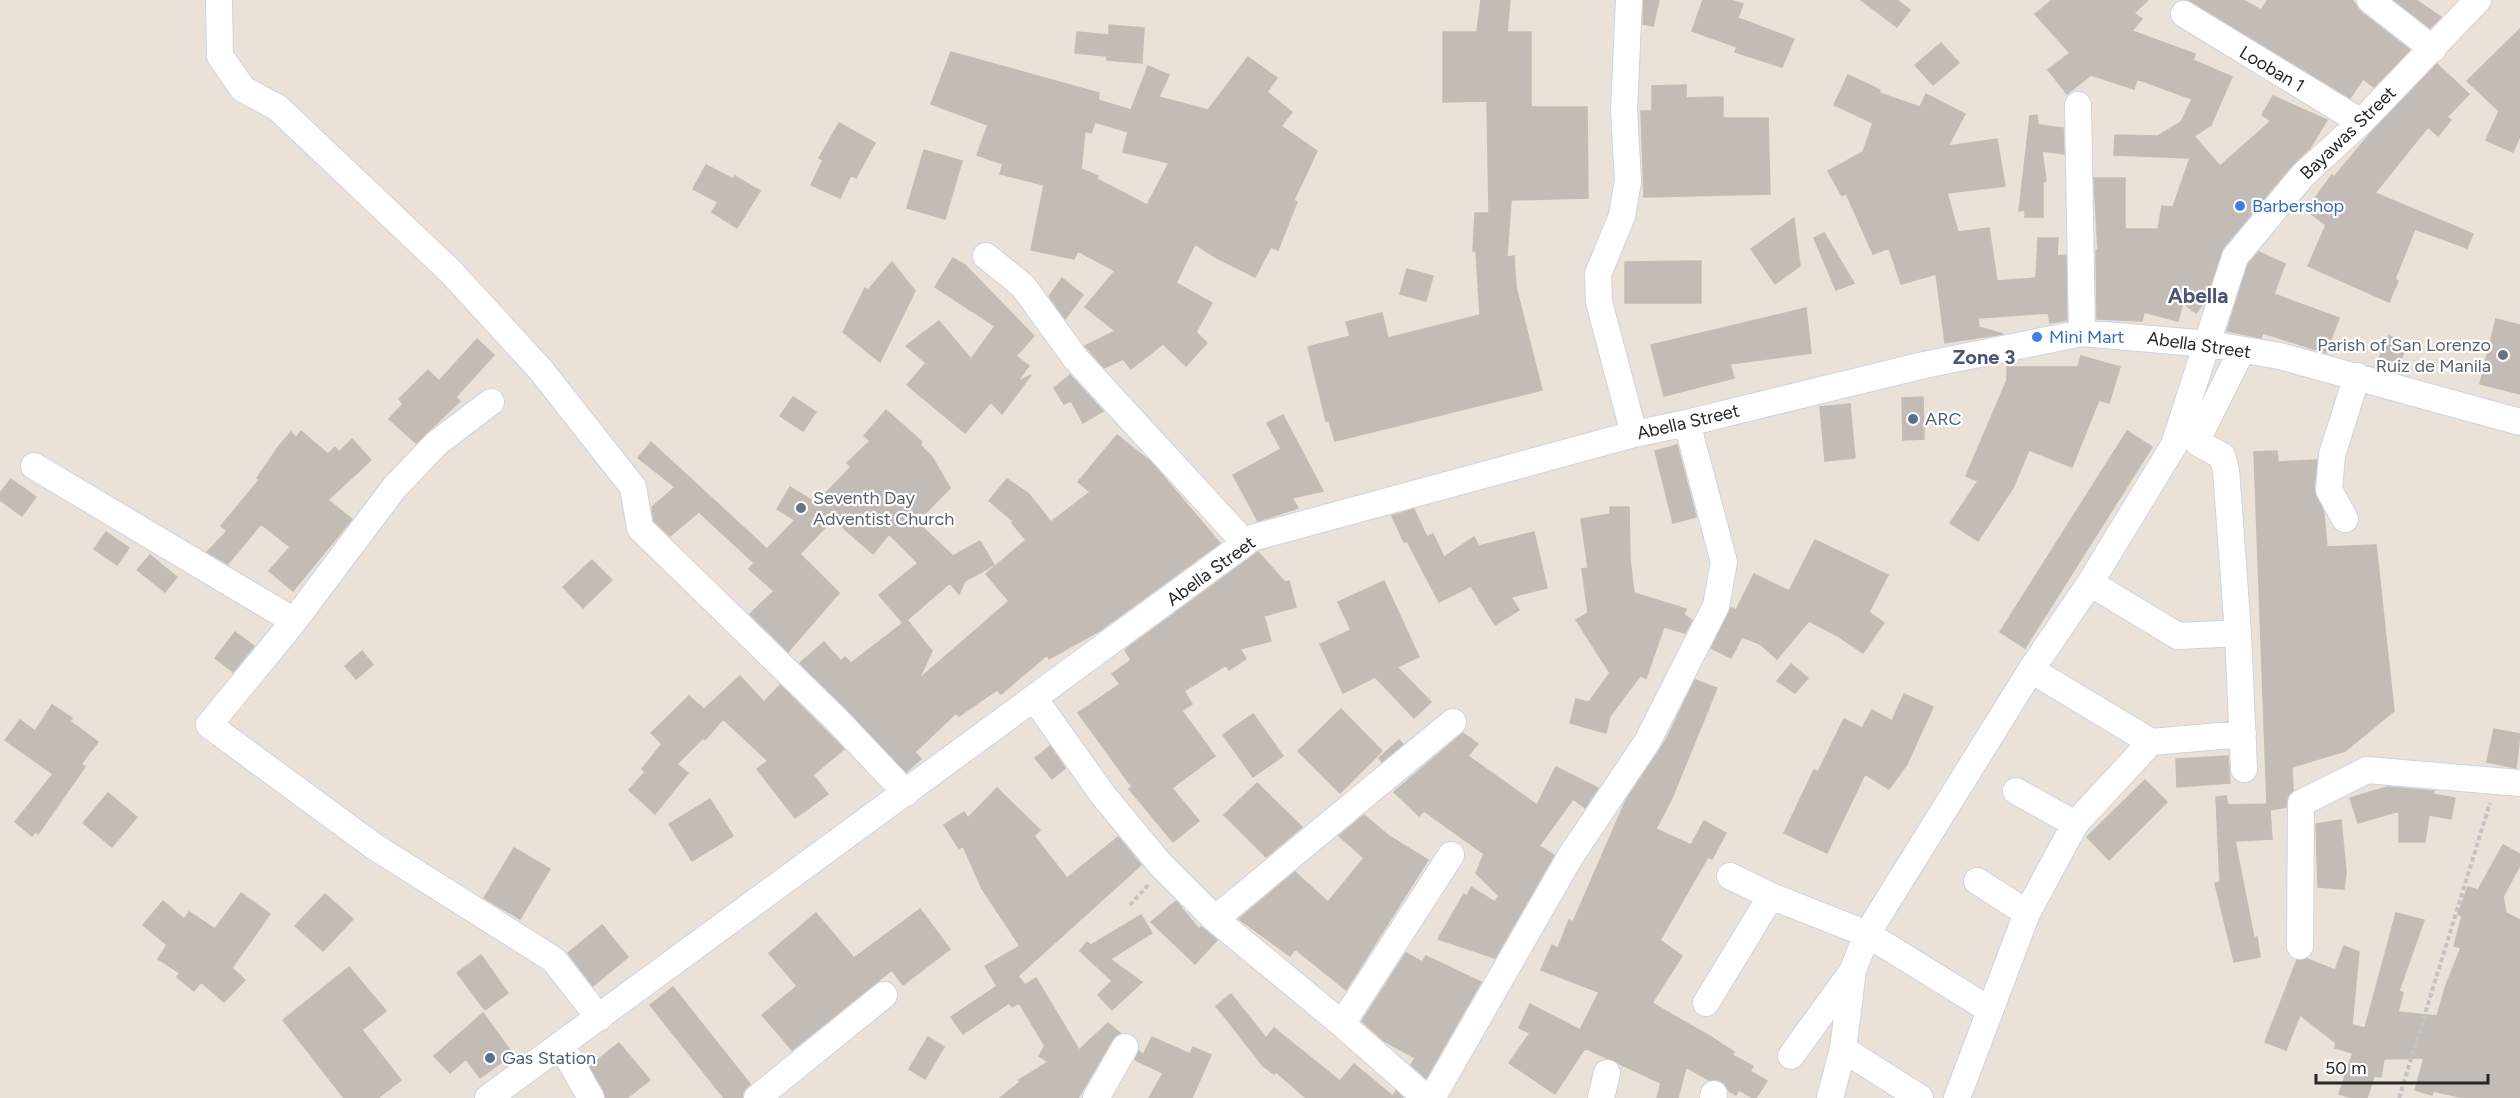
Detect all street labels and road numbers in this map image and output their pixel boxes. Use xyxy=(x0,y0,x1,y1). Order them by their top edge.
street label: Looban 1 xyxy=(2236,41,2308,97)
street label: Bayawas Street xyxy=(2296,82,2401,184)
street label: Abella Street xyxy=(2146,327,2252,363)
street label: Abella Street xyxy=(1635,399,1742,444)
street label: Abella Street xyxy=(1162,531,1260,611)

